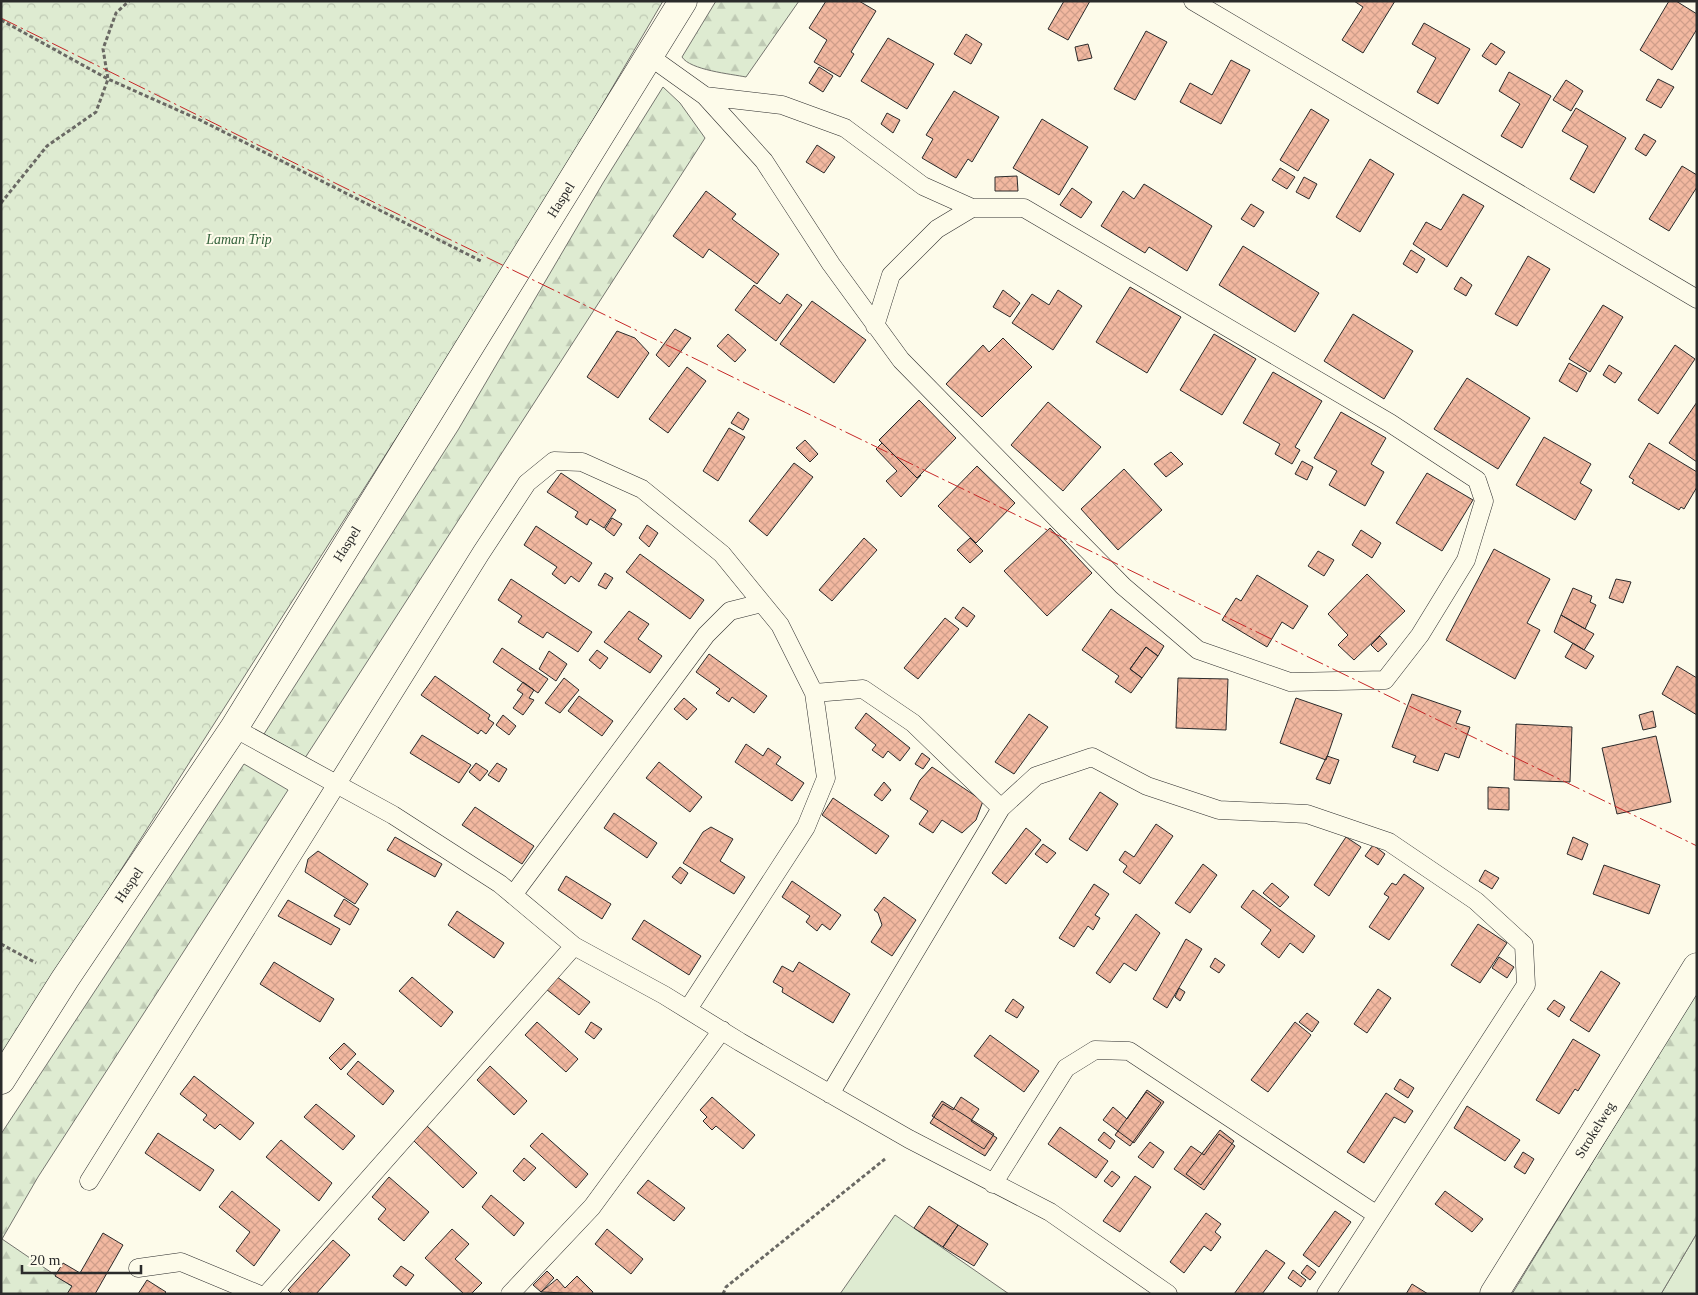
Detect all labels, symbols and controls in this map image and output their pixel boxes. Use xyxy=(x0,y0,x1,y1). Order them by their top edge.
street label: Haspel xyxy=(544,179,578,220)
park label: Laman Trip xyxy=(205,232,272,247)
street label: Haspel xyxy=(330,523,364,564)
street label: Haspel xyxy=(112,865,146,905)
street label: Strokelweg xyxy=(1572,1099,1618,1161)
scale bar xyxy=(22,1242,141,1274)
text: 20 m xyxy=(30,1252,61,1268)

